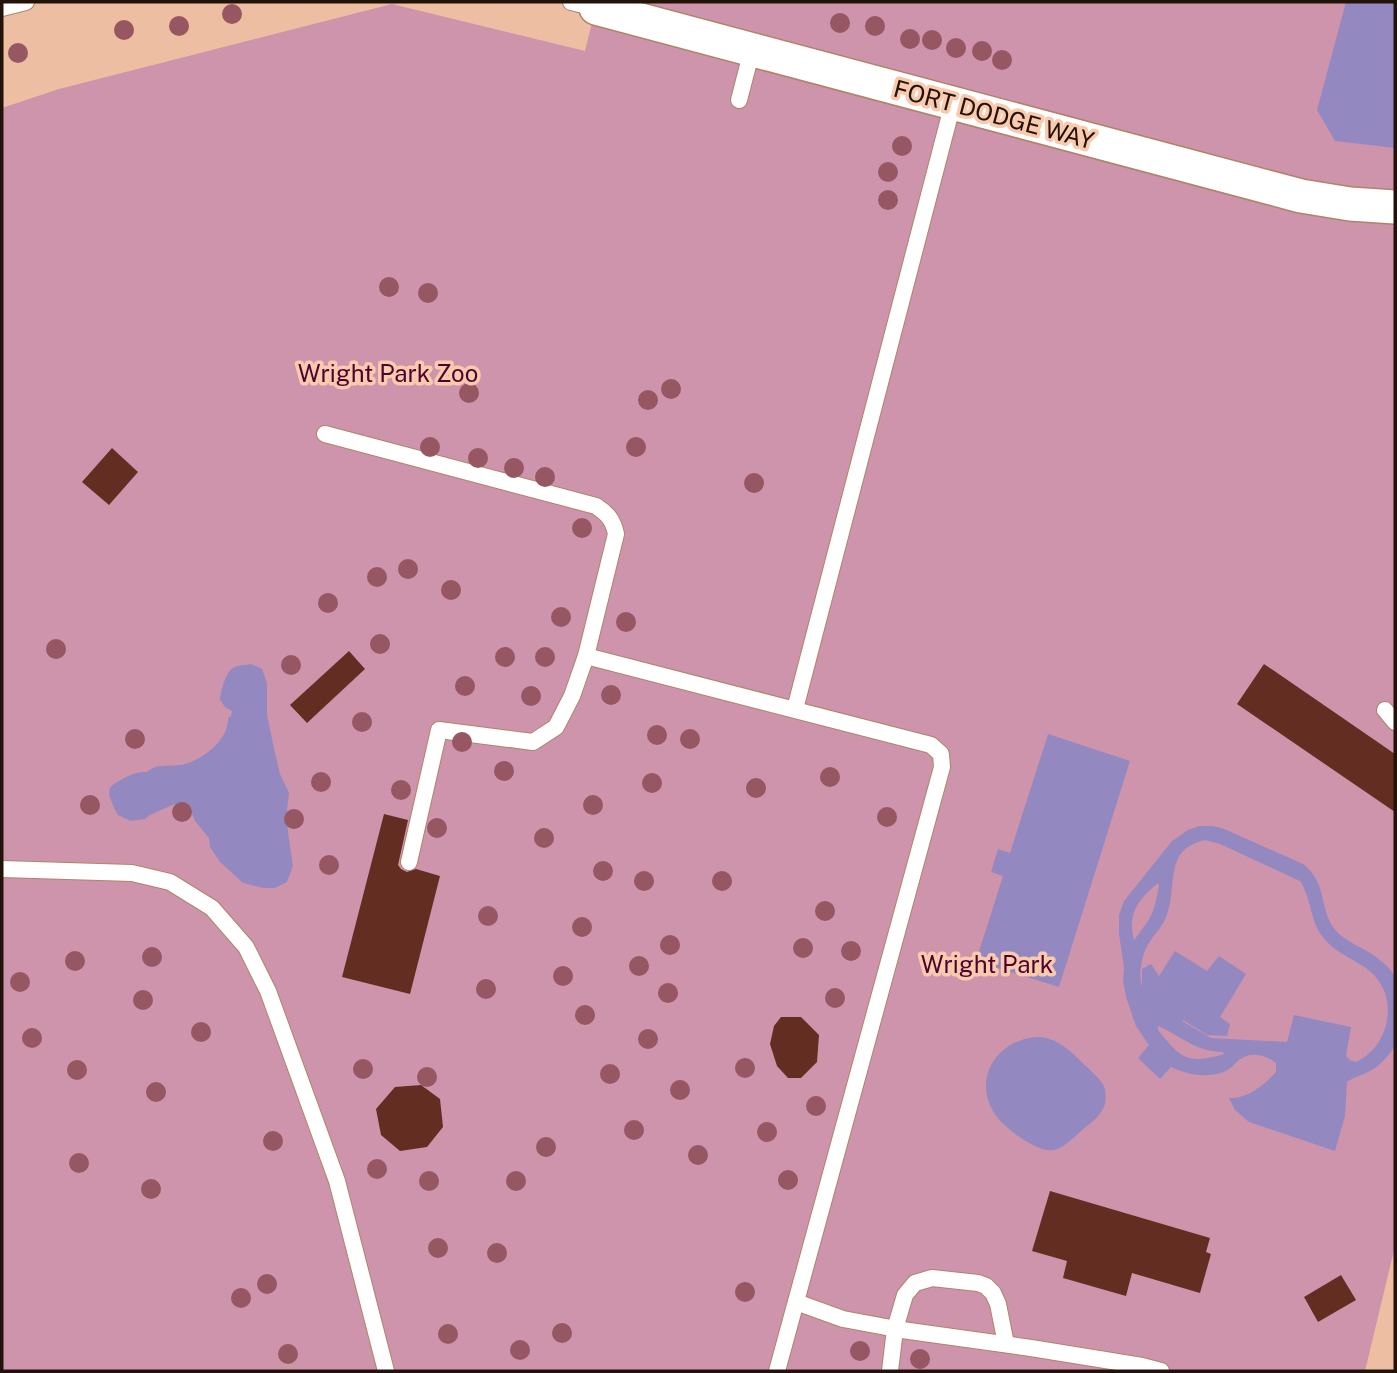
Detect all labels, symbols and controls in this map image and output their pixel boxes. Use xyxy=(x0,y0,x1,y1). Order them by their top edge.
street label: FORT DODGE WAY xyxy=(891,74,1098,154)
park label: Wright Park Zoo xyxy=(298,359,478,387)
park label: Wright Park xyxy=(921,950,1053,978)

